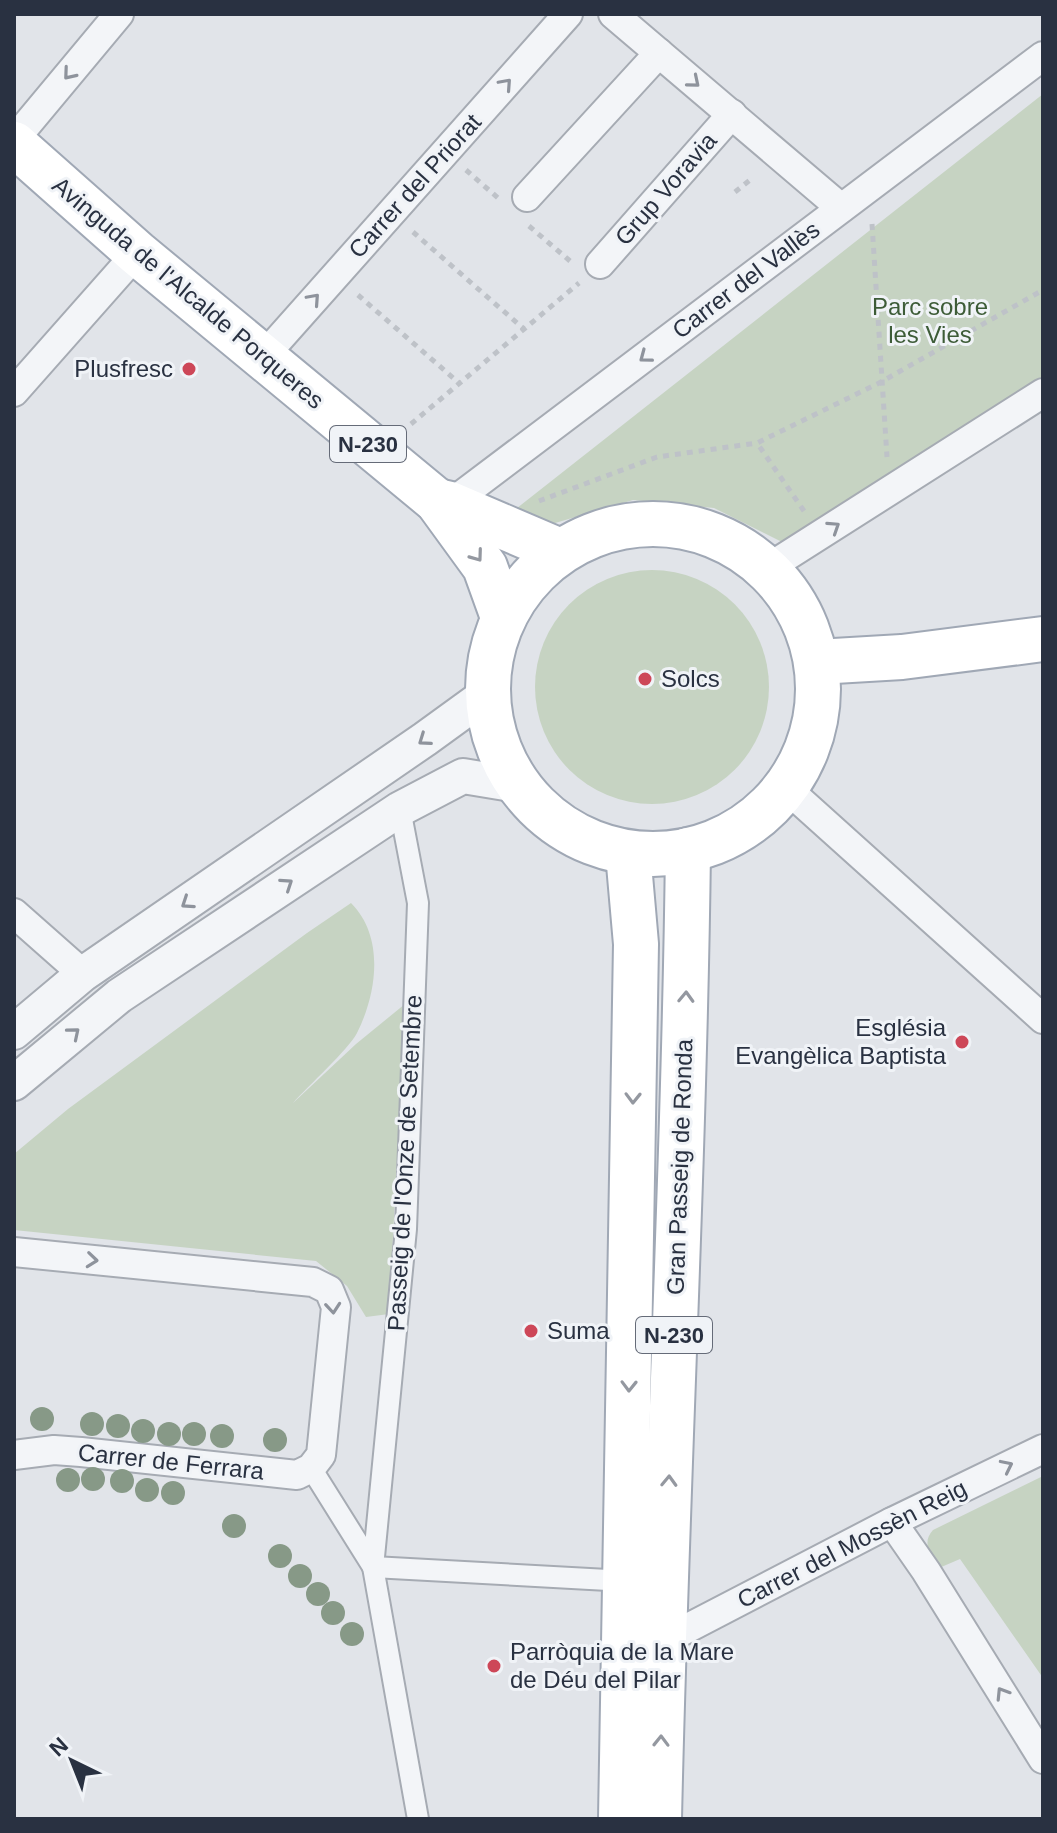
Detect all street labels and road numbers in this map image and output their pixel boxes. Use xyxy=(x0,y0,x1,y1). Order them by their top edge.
street label: Carrer del Priorat xyxy=(343,108,486,263)
street label: Grup Voravia xyxy=(609,126,722,250)
street label: Avinguda de l'Alcalde Porqueres xyxy=(47,171,329,414)
street label: Carrer del Vallès xyxy=(667,216,824,344)
road number: N-230 xyxy=(330,426,406,462)
street label: Passeig de l'Onze de Setembre xyxy=(382,994,427,1332)
street label: Gran Passeig de Ronda xyxy=(662,1038,697,1295)
road number: N-230 xyxy=(636,1317,712,1353)
street label: Carrer de Ferrara xyxy=(77,1438,266,1485)
street label: Carrer del Mossèn Reig xyxy=(733,1474,971,1613)

